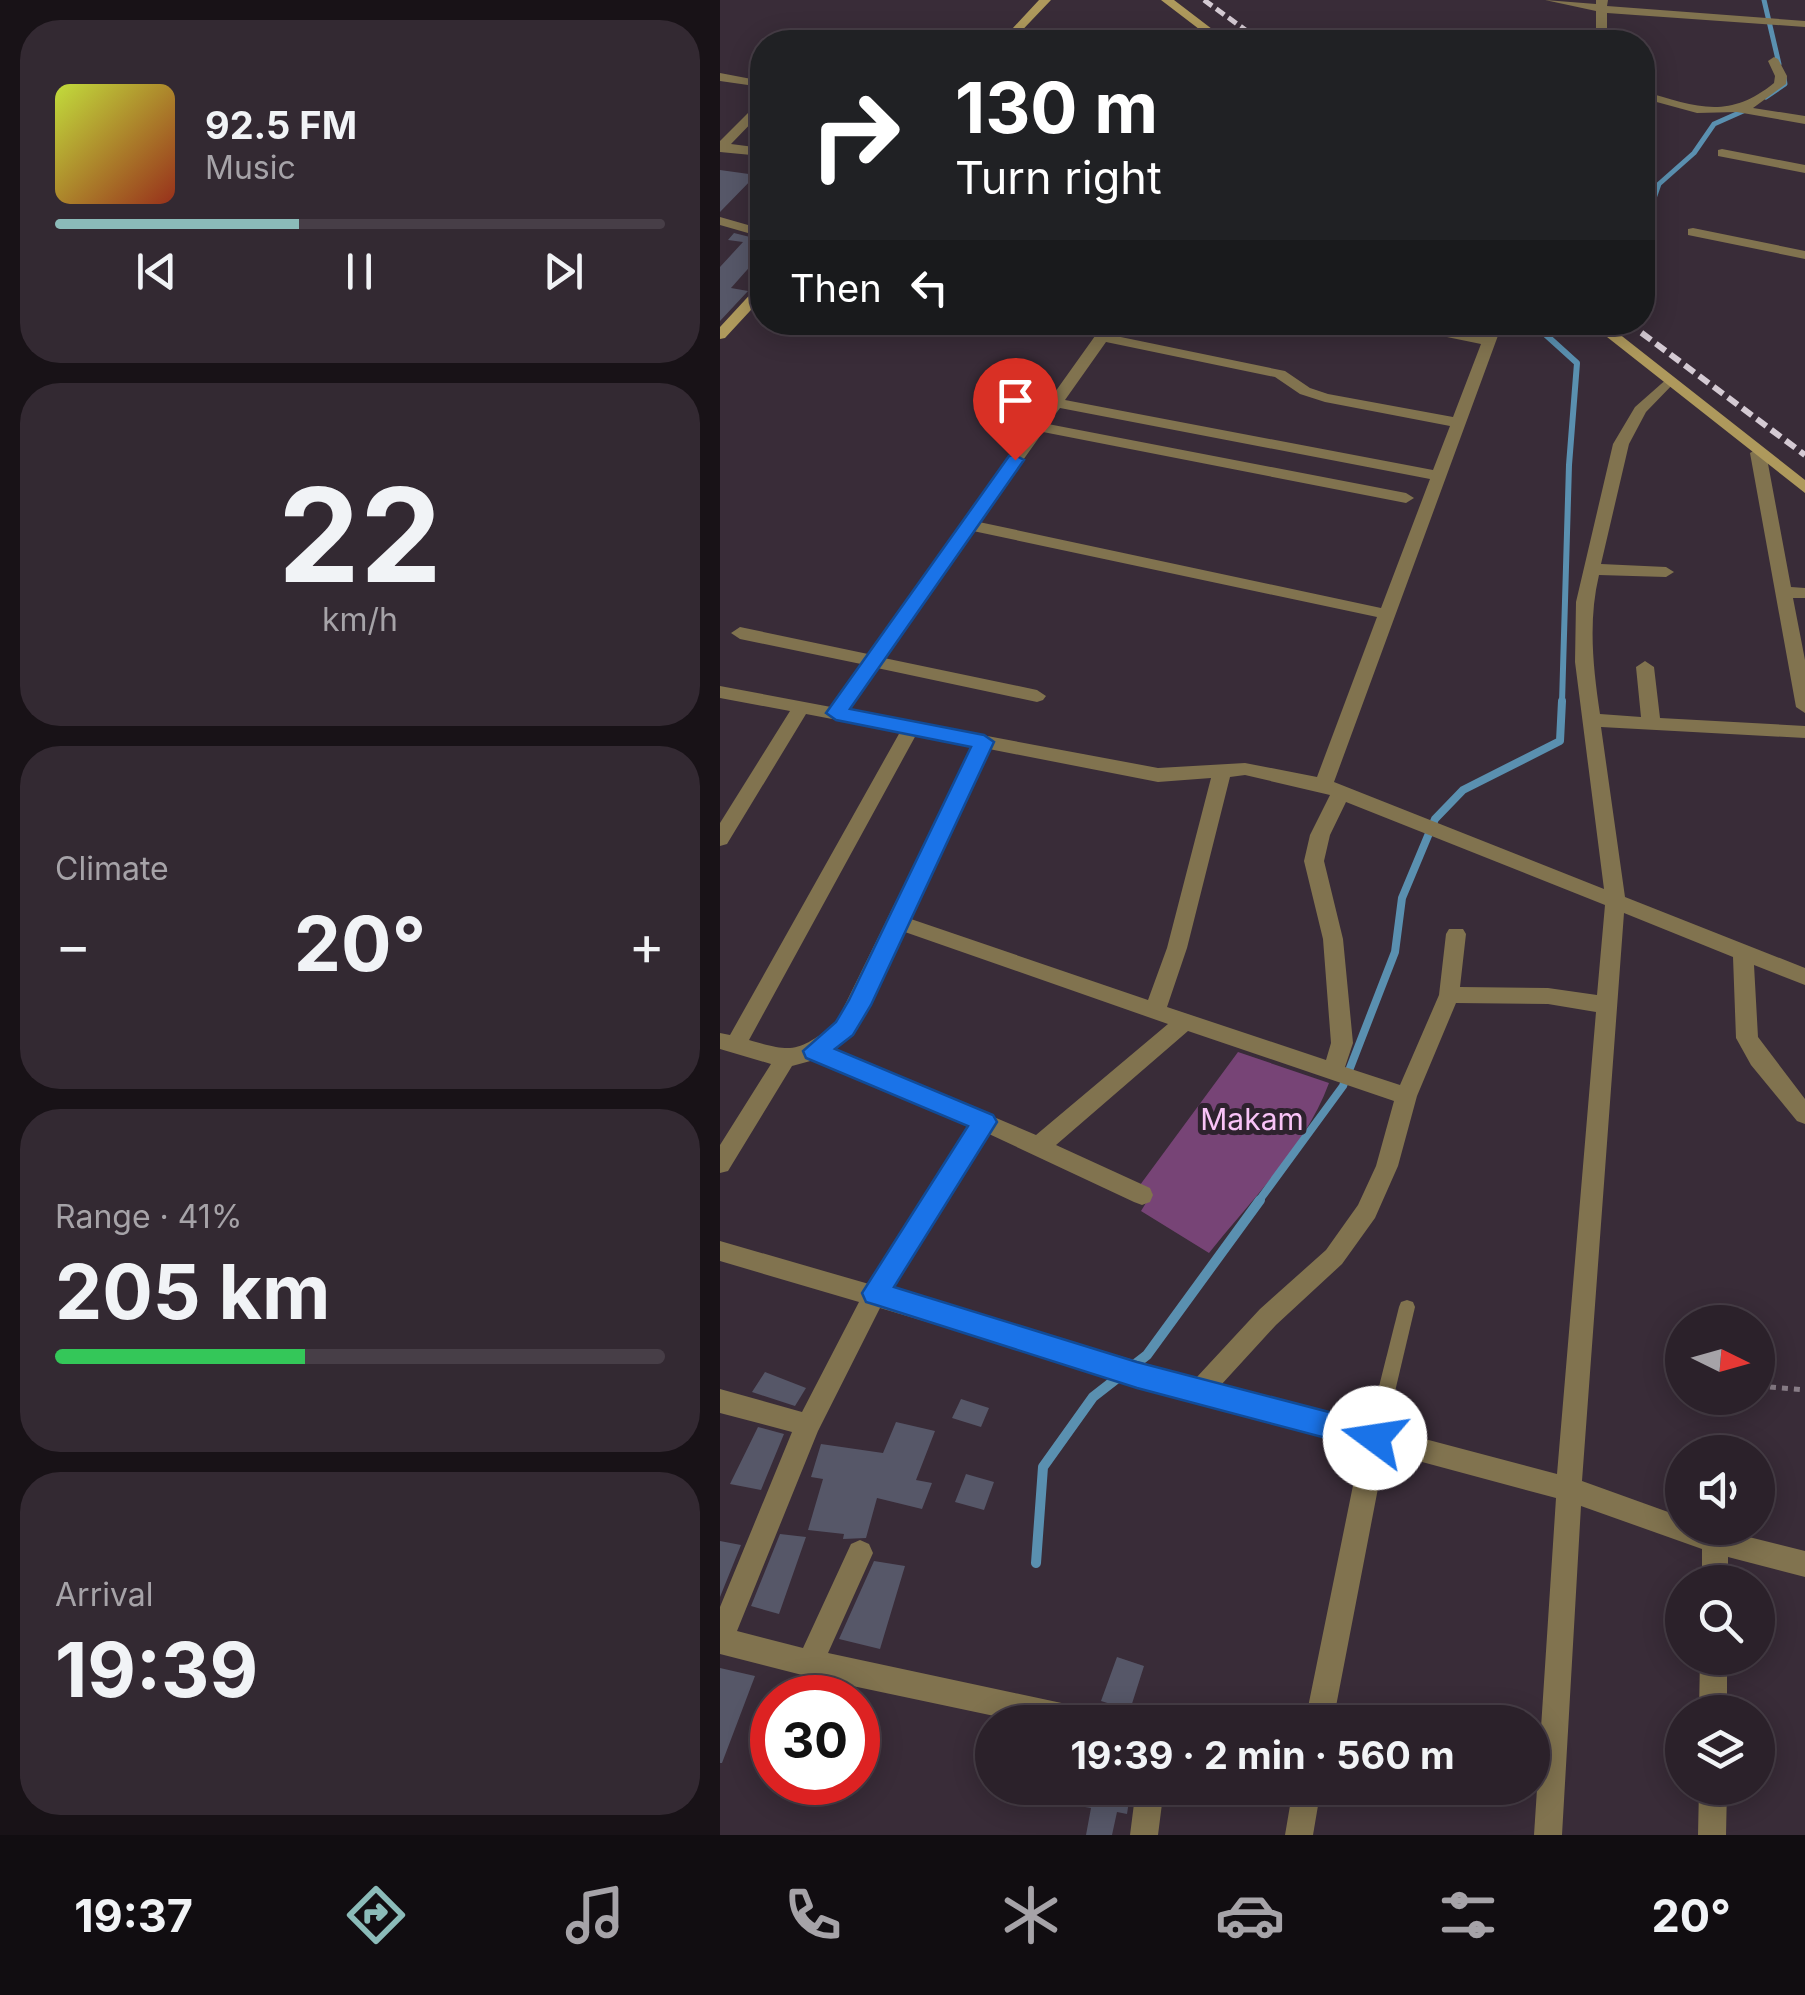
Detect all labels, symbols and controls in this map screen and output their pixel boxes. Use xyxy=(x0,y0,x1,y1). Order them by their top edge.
text: 130 m xyxy=(955,65,1158,150)
icon: right xyxy=(790,70,920,200)
text: 92.5 FM xyxy=(205,102,357,148)
text: Music xyxy=(205,148,296,187)
text: Turn right xyxy=(955,150,1162,205)
icon: previous xyxy=(129,244,184,299)
icon: pause xyxy=(332,244,387,299)
icon: next xyxy=(536,244,591,299)
icon: left xyxy=(902,260,957,315)
text: Then xyxy=(790,265,882,311)
pin xyxy=(973,358,1058,461)
icon: arrive xyxy=(988,373,1043,428)
text: 22 xyxy=(278,456,442,613)
text: km/h xyxy=(322,600,398,639)
text: Climate xyxy=(55,849,169,888)
text: 20° xyxy=(294,898,426,989)
text: − xyxy=(55,912,91,978)
text: + xyxy=(629,912,665,978)
park label: Makam xyxy=(1200,1101,1304,1137)
text: Range · 41% xyxy=(55,1197,242,1236)
text: 205 km xyxy=(55,1246,330,1337)
north arrow xyxy=(1665,1305,1775,1415)
map controls xyxy=(1665,1305,1775,1805)
position arrow xyxy=(1323,1386,1427,1490)
button: sound xyxy=(1665,1435,1775,1545)
button: search xyxy=(1665,1565,1775,1675)
text: Arrival xyxy=(55,1575,153,1614)
text: 19:39 xyxy=(55,1624,258,1715)
speed limit sign: 30 xyxy=(750,1675,880,1805)
button: layers xyxy=(1665,1695,1775,1805)
text: 19:39 · 2 min · 560 m xyxy=(1070,1732,1455,1778)
icon: directions xyxy=(341,1880,411,1950)
icon: music xyxy=(560,1880,630,1950)
icon: phone xyxy=(778,1880,848,1950)
icon: climate xyxy=(996,1880,1066,1950)
icon: car xyxy=(1215,1880,1285,1950)
icon: filters xyxy=(1433,1880,1503,1950)
text: 19:37 xyxy=(74,1888,193,1943)
text: 20° xyxy=(1651,1888,1731,1943)

